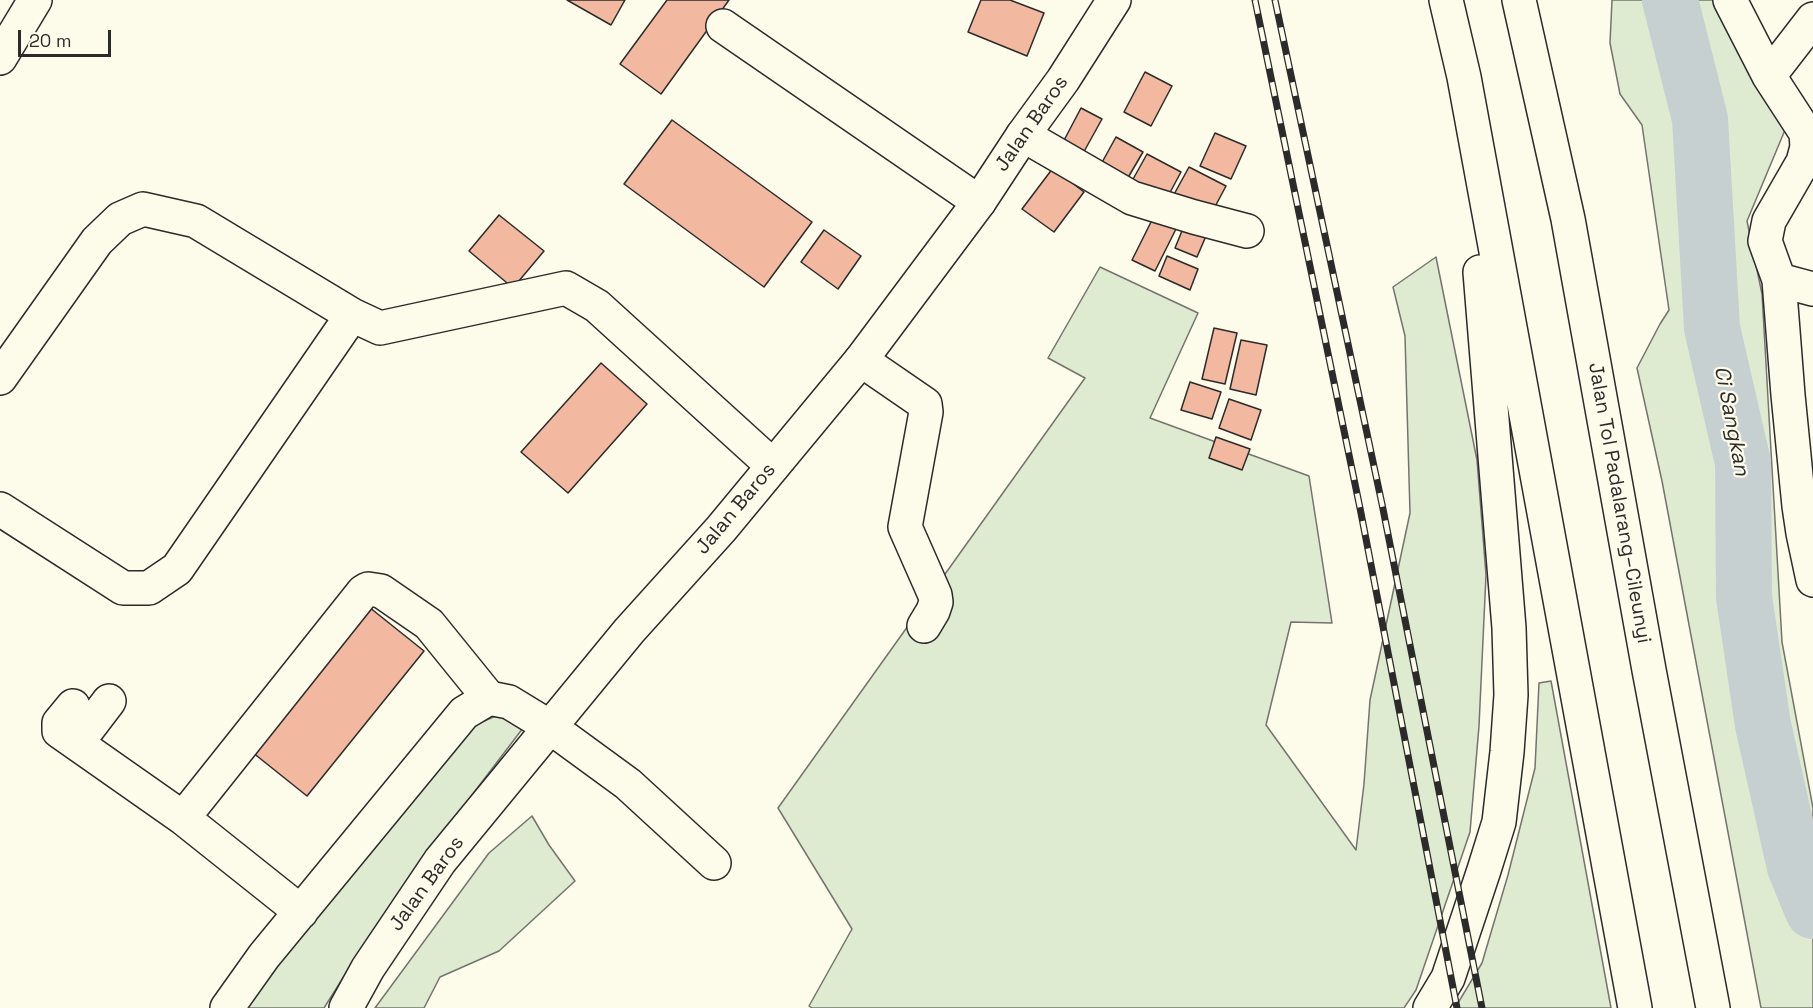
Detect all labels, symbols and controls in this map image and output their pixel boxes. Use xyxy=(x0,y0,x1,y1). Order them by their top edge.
scale bar xyxy=(21,18,114,56)
text: 20 m xyxy=(29,29,72,52)
street label: Jalan Baros xyxy=(990,71,1074,177)
street label: Jalan Tol Padalarang–Cileunyi xyxy=(1582,361,1656,645)
water label: Ci Sangkan xyxy=(1708,364,1754,478)
street label: Jalan Baros xyxy=(691,459,781,559)
street label: Jalan Baros xyxy=(385,832,469,936)

